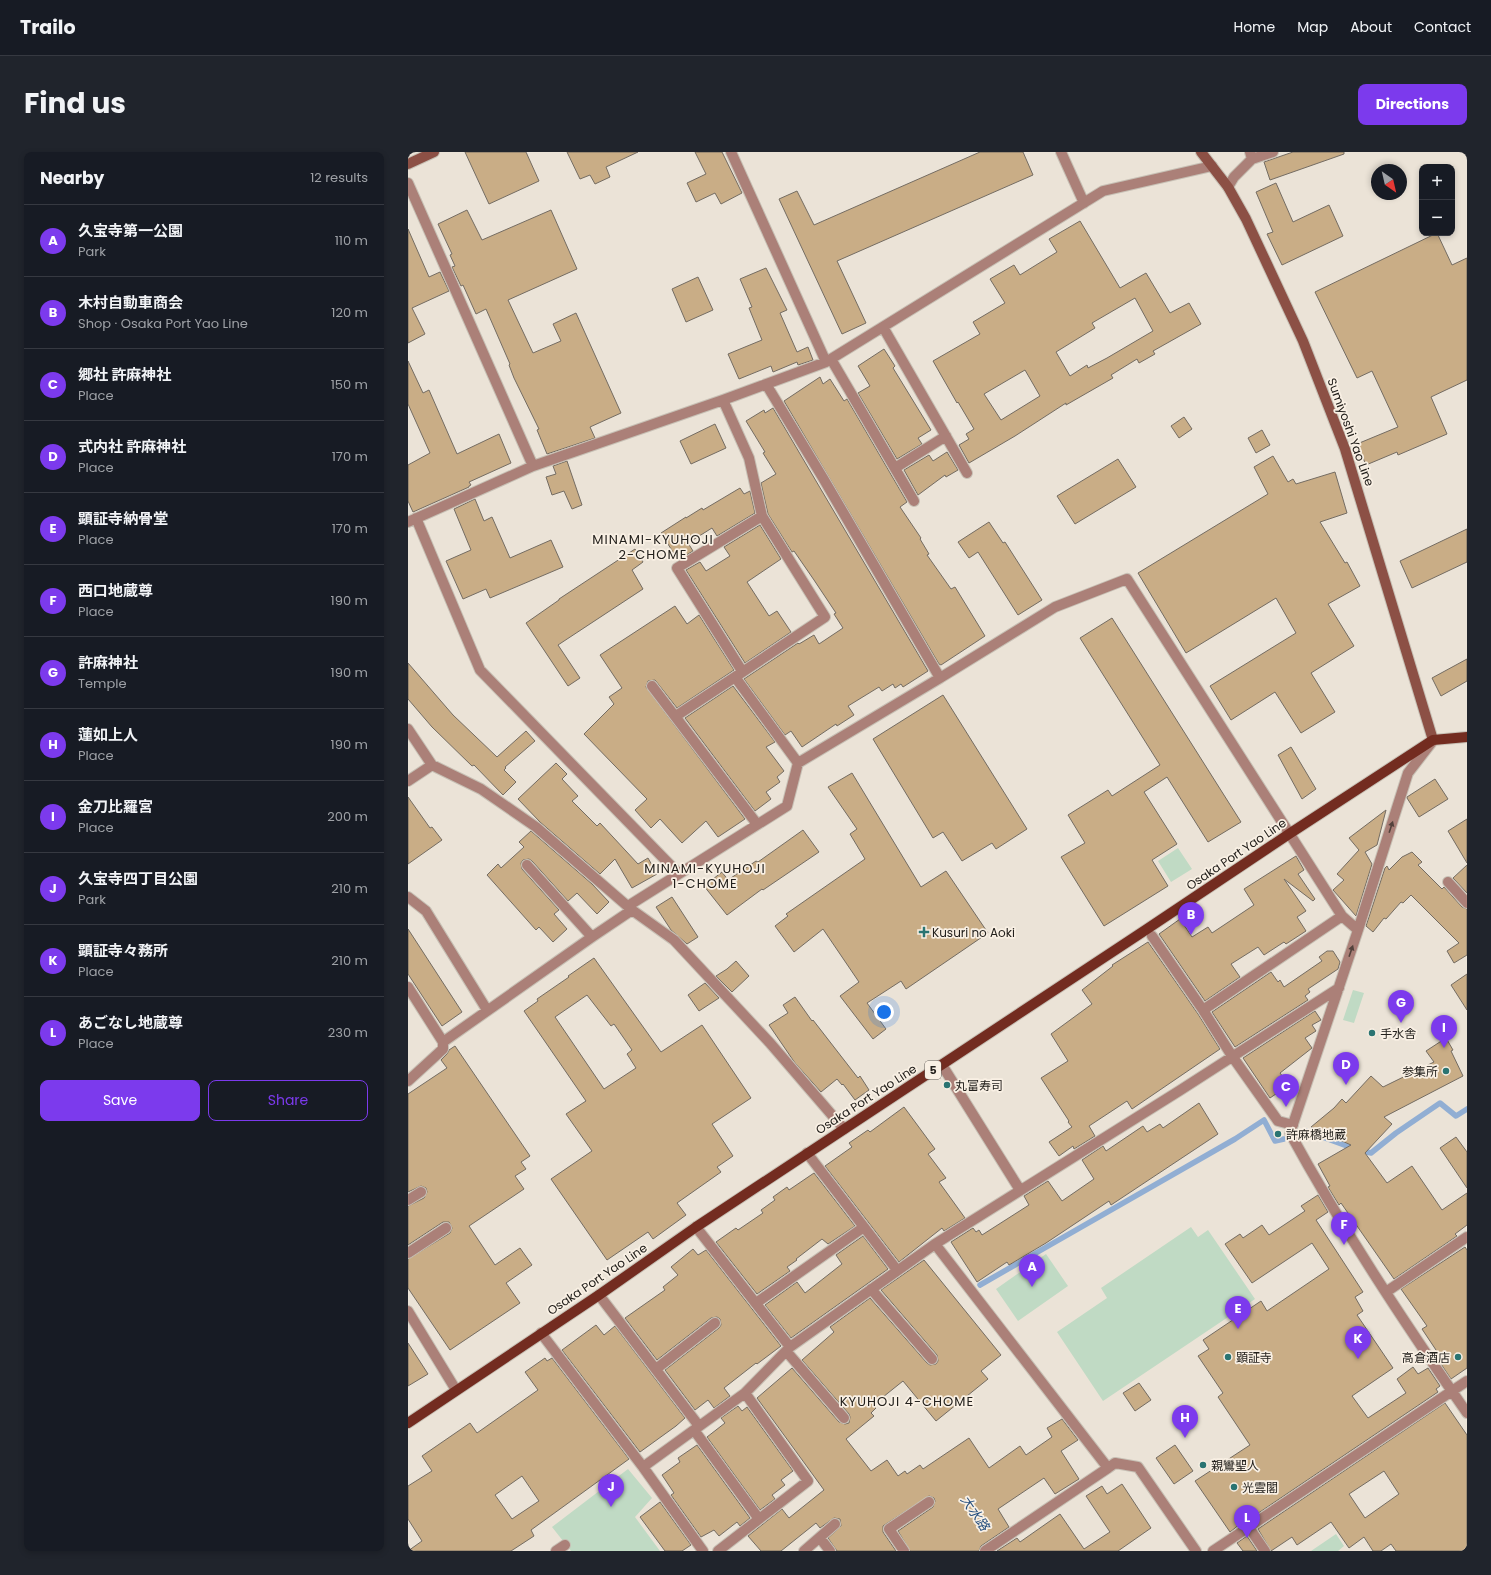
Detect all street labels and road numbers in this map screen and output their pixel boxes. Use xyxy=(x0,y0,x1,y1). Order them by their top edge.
street label: Sumiyoshi Yao Line xyxy=(1324,376,1378,488)
street label: Osaka Port Yao Line xyxy=(1183,814,1289,894)
street label: Osaka Port Yao Line xyxy=(812,1060,920,1138)
road number: 5 xyxy=(925,1061,941,1079)
street label: Osaka Port Yao Line xyxy=(544,1239,650,1319)

